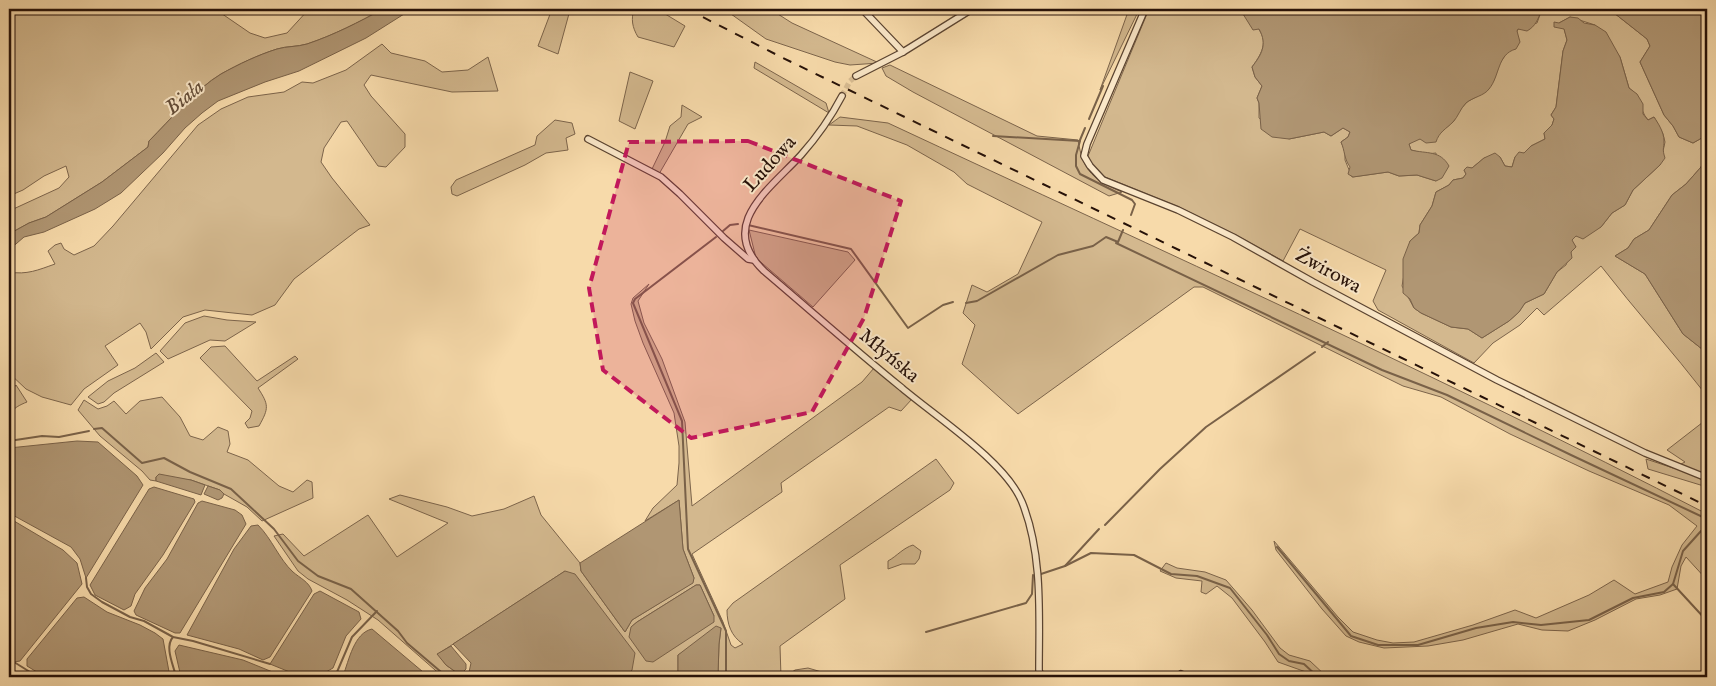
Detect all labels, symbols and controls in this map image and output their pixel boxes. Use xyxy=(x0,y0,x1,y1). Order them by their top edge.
water label: Biała xyxy=(160,74,210,122)
street label: Ludowa xyxy=(738,130,802,197)
street label: Żwirowa xyxy=(1291,243,1366,300)
street label: Młyńska xyxy=(854,324,925,389)

